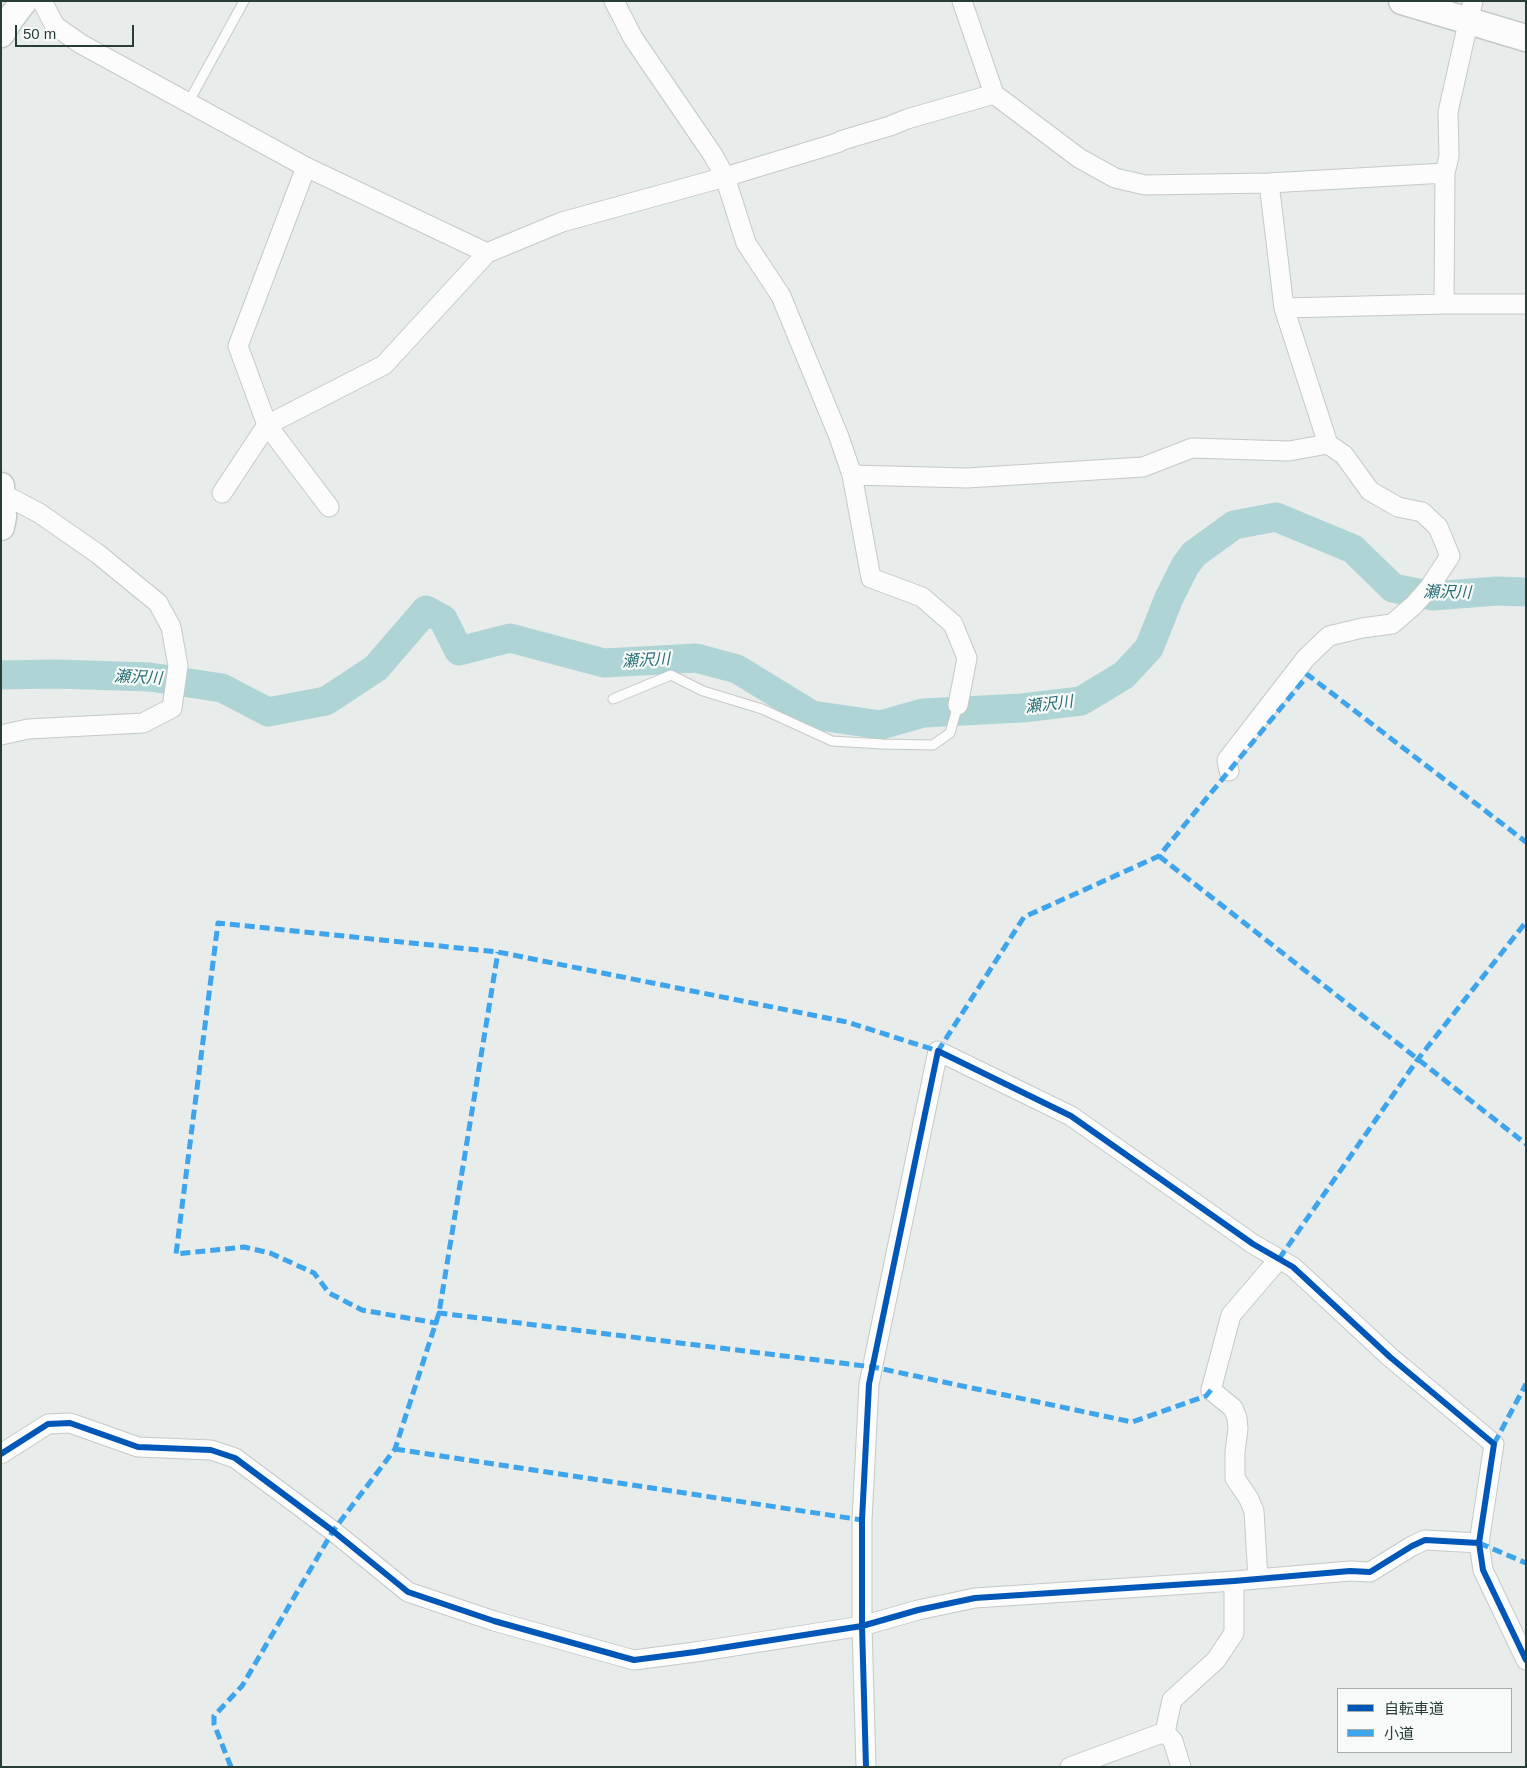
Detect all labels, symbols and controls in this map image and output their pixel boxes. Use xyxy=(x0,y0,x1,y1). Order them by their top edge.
scale bar xyxy=(18,15,136,47)
text: 50 m xyxy=(23,25,56,42)
water label: 瀬沢川 xyxy=(1423,583,1471,603)
water label: 瀬沢川 xyxy=(622,650,670,672)
water label: 瀬沢川 xyxy=(114,667,162,689)
water label: 瀬沢川 xyxy=(1024,693,1074,717)
legend xyxy=(1337,1688,1512,1753)
text: 自転車道 xyxy=(1384,1700,1444,1717)
text: 小道 xyxy=(1384,1725,1414,1742)

